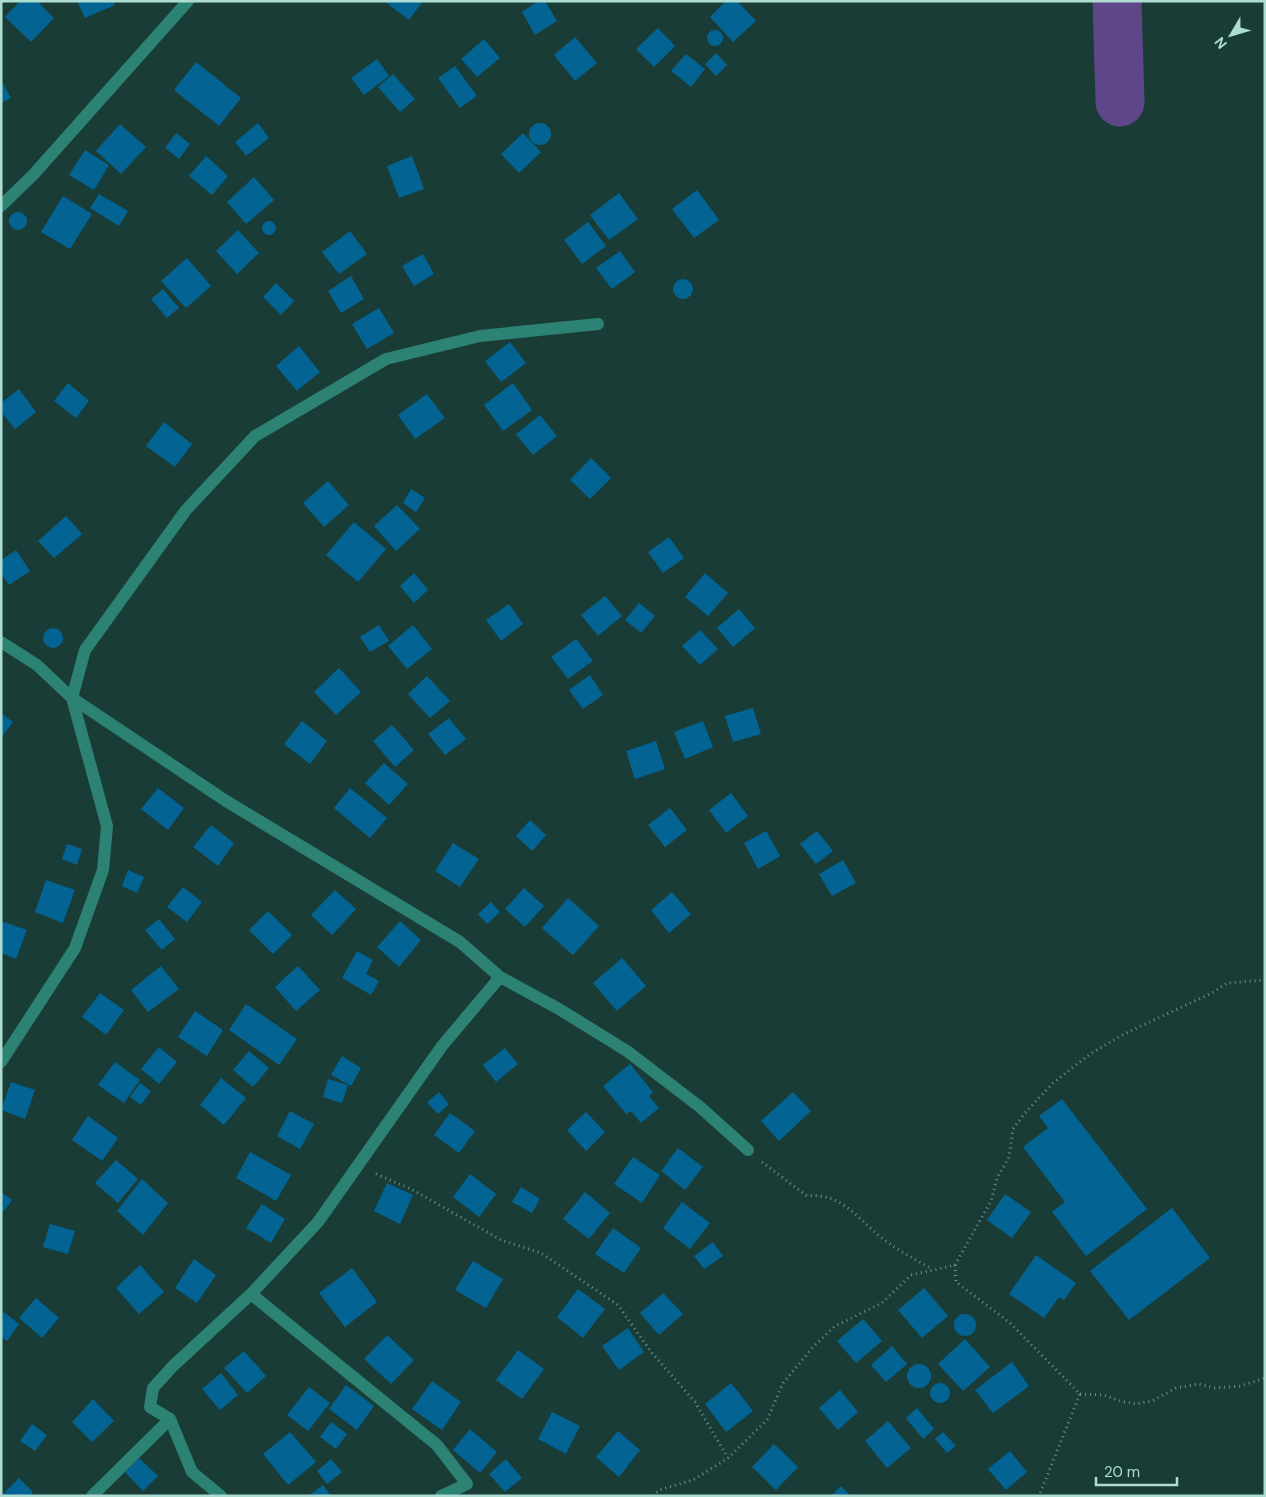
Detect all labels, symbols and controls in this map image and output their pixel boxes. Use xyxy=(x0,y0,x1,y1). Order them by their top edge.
north arrow xyxy=(1206,10,1256,60)
text: N xyxy=(1211,33,1231,53)
scale bar xyxy=(1096,1454,1177,1486)
text: 20 m xyxy=(1104,1462,1140,1482)

